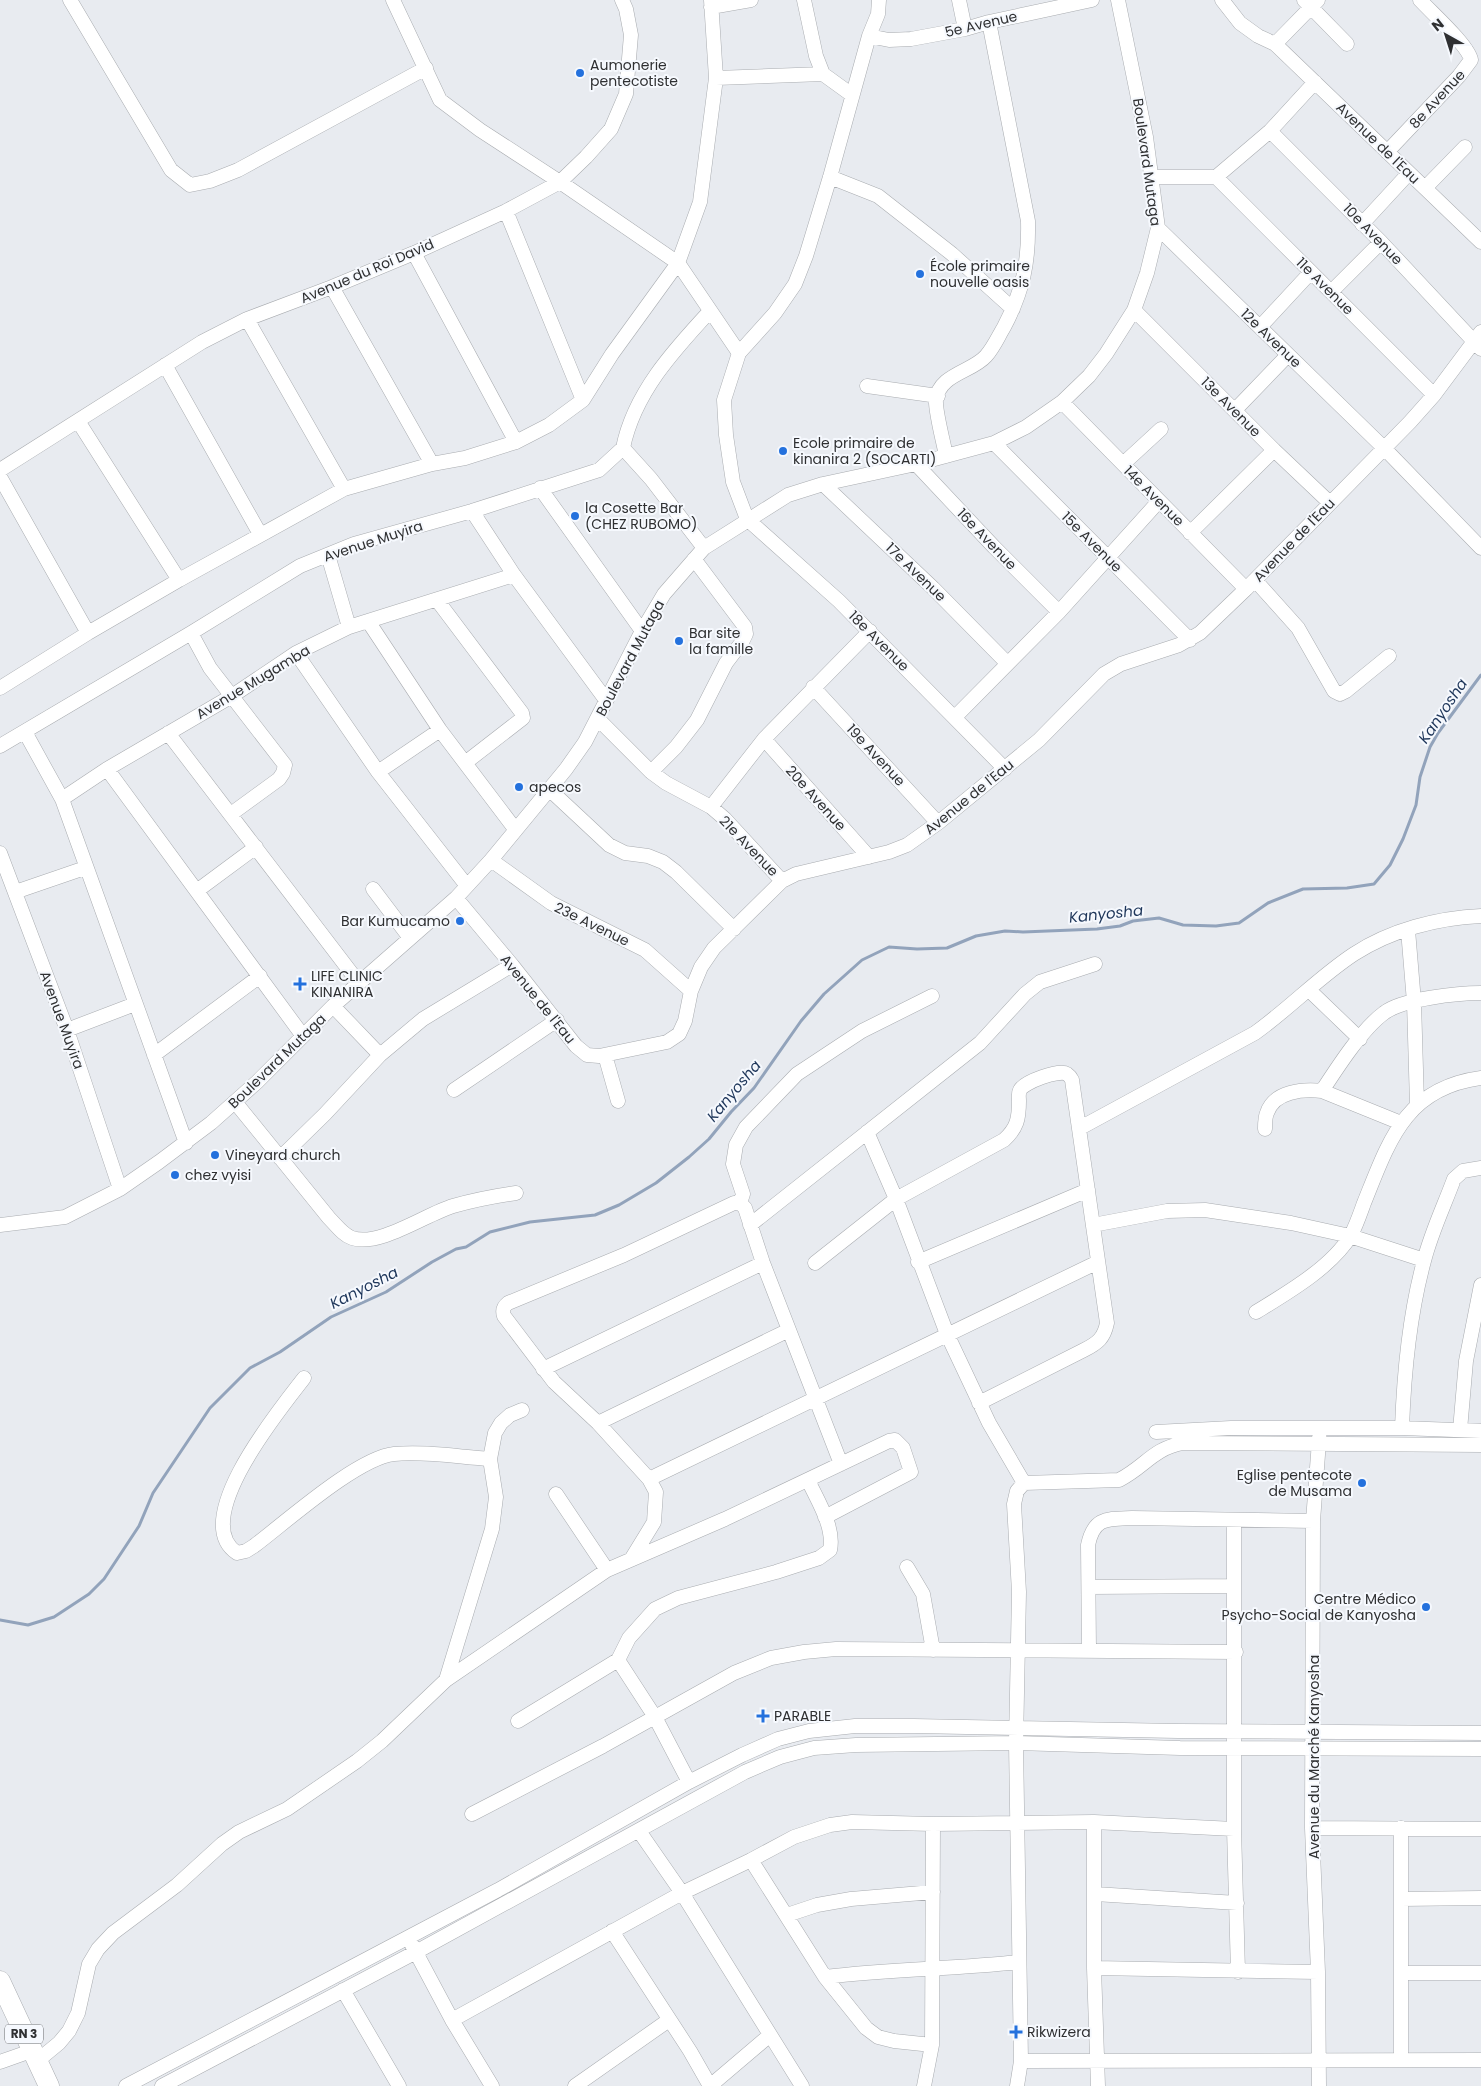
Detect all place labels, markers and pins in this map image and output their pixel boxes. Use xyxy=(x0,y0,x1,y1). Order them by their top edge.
place label: Aumonerie pentecotiste xyxy=(590,55,678,91)
marker: Aumonerie pentecotiste xyxy=(574,67,586,79)
place label: École primaire nouvelle oasis xyxy=(930,256,1030,292)
marker: École primaire nouvelle oasis xyxy=(914,268,926,280)
place label: Ecole primaire de kinanira 2 (SOCARTI) xyxy=(793,433,936,469)
marker: Ecole primaire de kinanira 2 (SOCARTI) xyxy=(777,445,789,457)
place label: la Cosette Bar (CHEZ RUBOMO) xyxy=(585,498,697,534)
marker: la Cosette Bar (CHEZ RUBOMO) xyxy=(569,510,581,522)
place label: Bar site la famille xyxy=(689,623,753,659)
marker: Bar site la famille xyxy=(673,635,685,647)
place label: apecos xyxy=(529,777,581,797)
marker: apecos xyxy=(513,781,525,793)
place label: Bar Kumucamo xyxy=(341,911,450,931)
marker: Bar Kumucamo xyxy=(454,915,466,927)
place label: LIFE CLINIC KINANIRA xyxy=(311,966,383,1002)
marker: LIFE CLINIC KINANIRA xyxy=(293,977,307,991)
place label: Vineyard church xyxy=(225,1145,340,1165)
marker: Vineyard church xyxy=(209,1149,221,1161)
place label: chez vyisi xyxy=(185,1165,251,1185)
marker: chez vyisi xyxy=(169,1169,181,1181)
place label: Eglise pentecote de Musama xyxy=(1237,1465,1352,1501)
marker: Eglise pentecote de Musama xyxy=(1356,1477,1368,1489)
place label: Centre Médico Psycho-Social de Kanyosha xyxy=(1222,1589,1416,1625)
marker: Centre Médico Psycho-Social de Kanyosha xyxy=(1420,1601,1432,1613)
place label: PARABLE xyxy=(774,1706,831,1726)
marker: PARABLE xyxy=(756,1709,770,1723)
place label: Rikwizera xyxy=(1027,2022,1091,2042)
marker: Rikwizera xyxy=(1009,2025,1023,2039)

